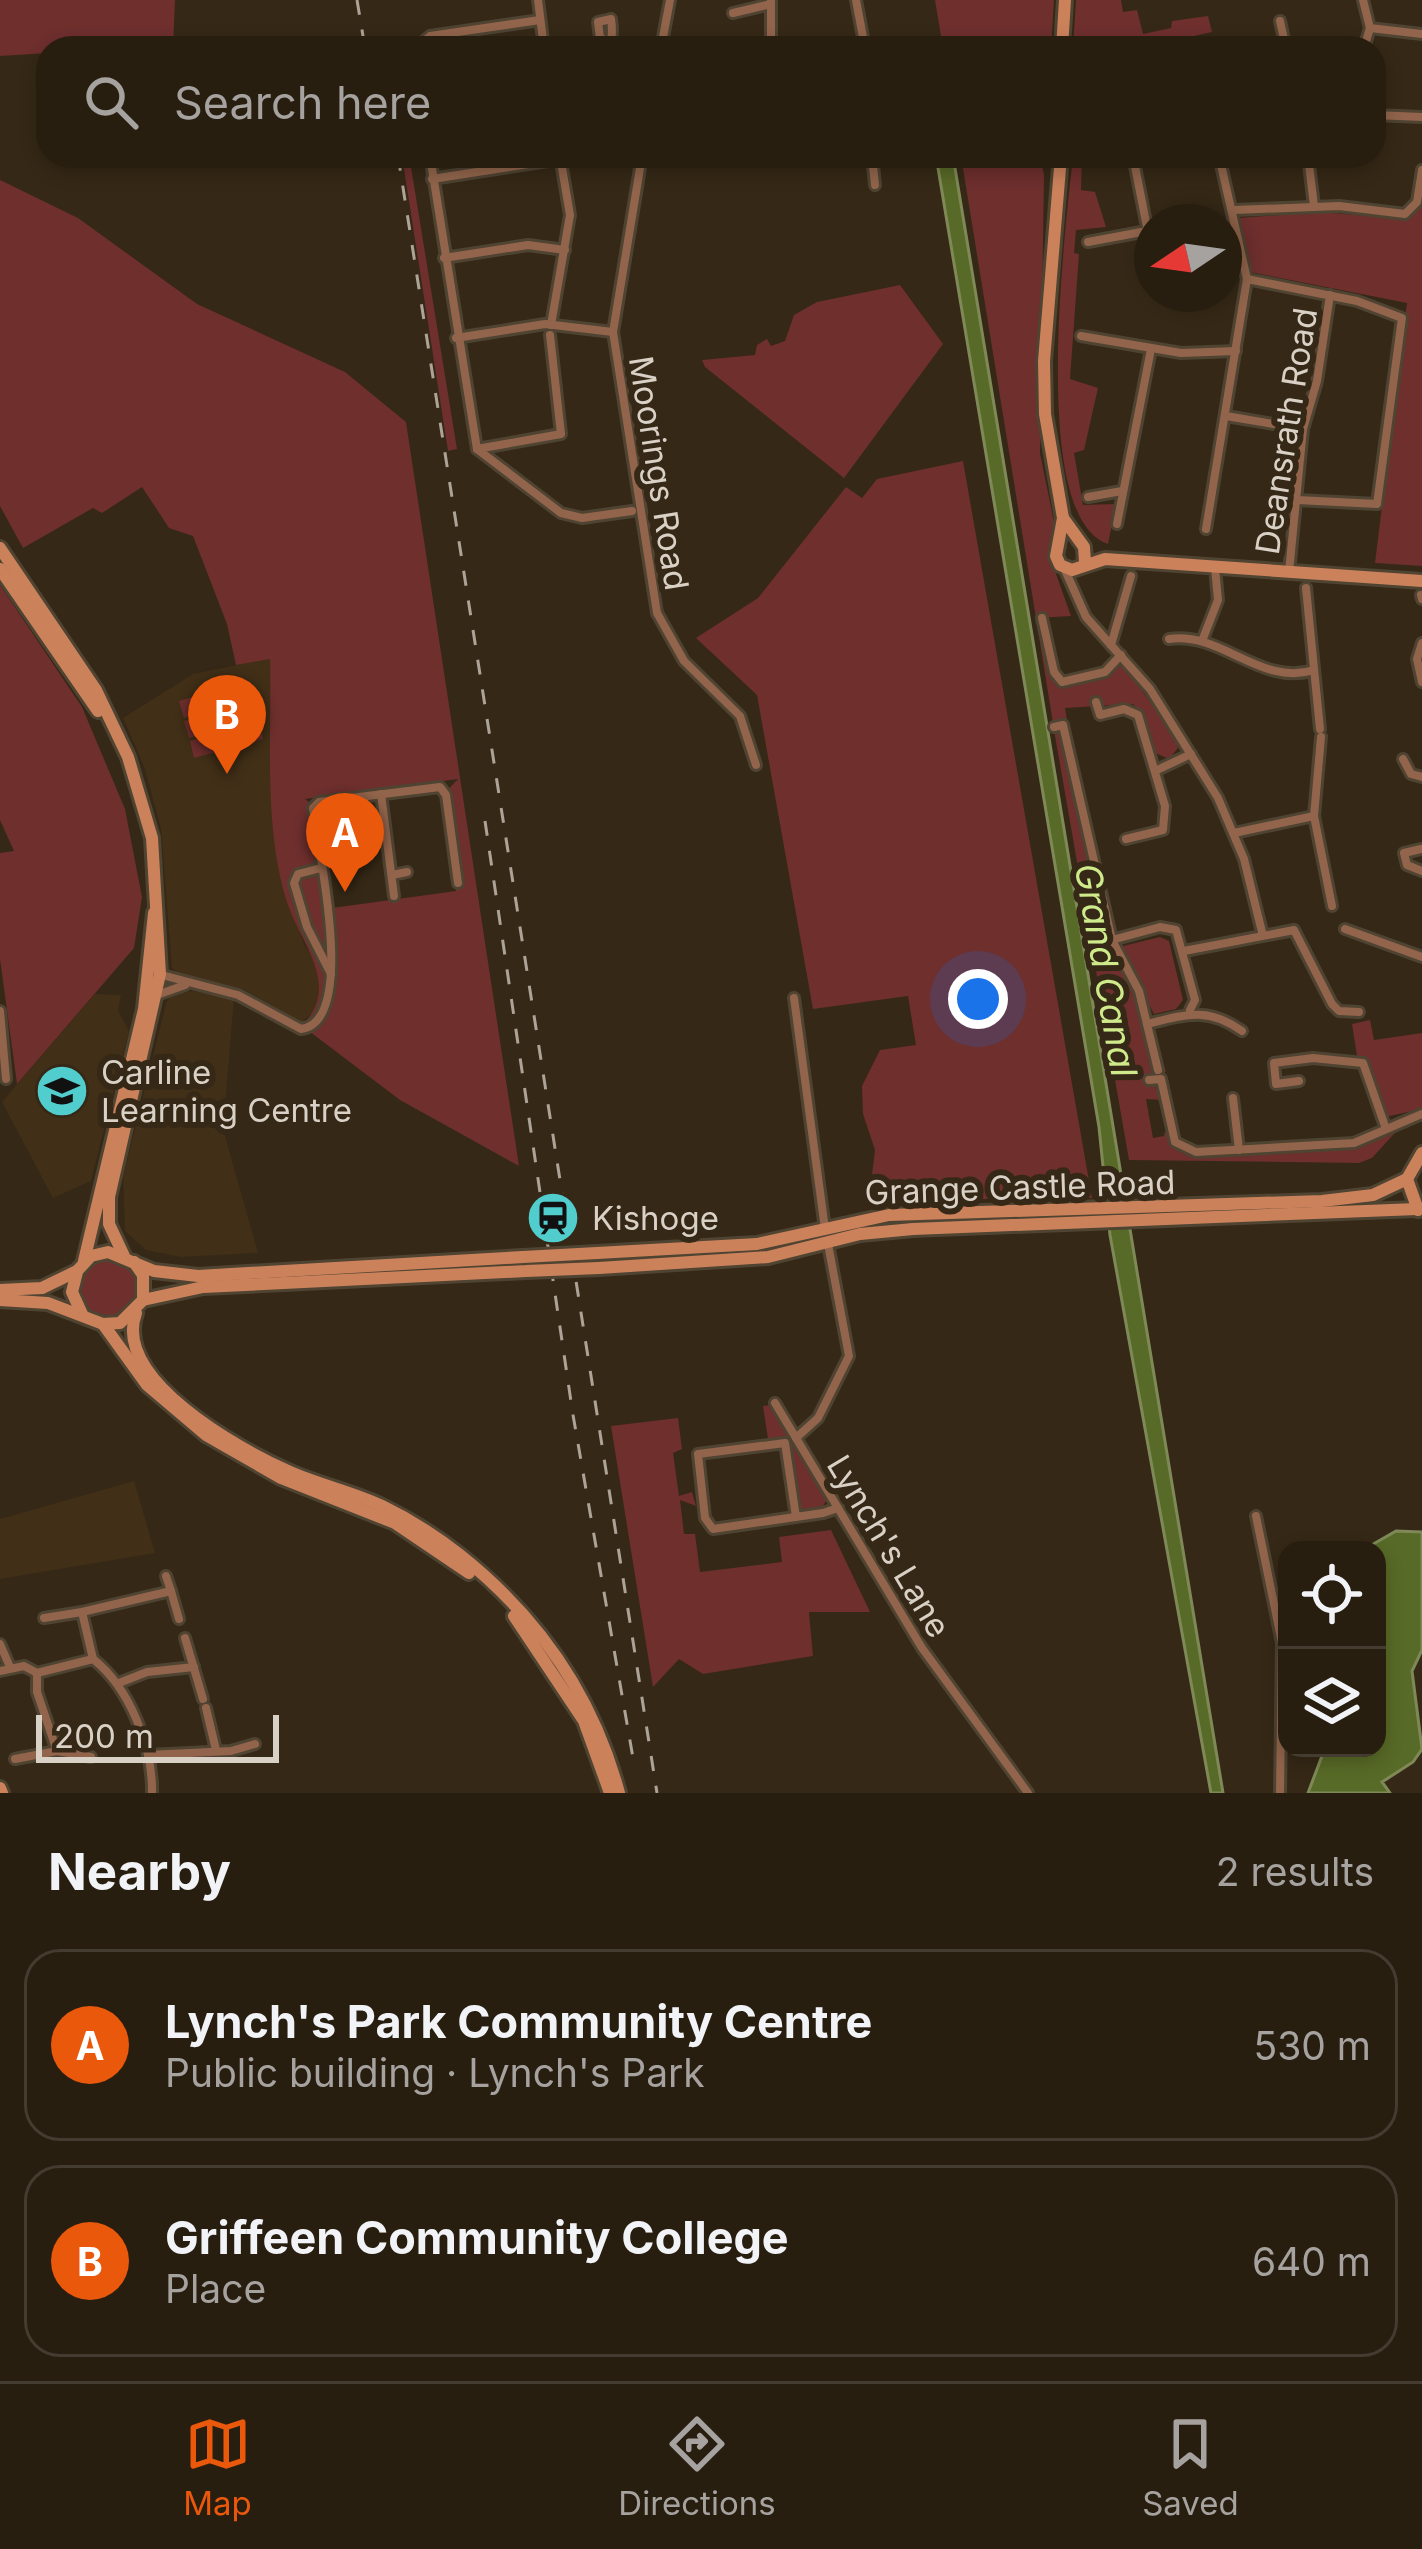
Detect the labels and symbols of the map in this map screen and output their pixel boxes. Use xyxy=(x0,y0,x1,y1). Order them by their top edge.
north arrow xyxy=(1134,204,1242,312)
street label: Deansrath Road xyxy=(1247,305,1325,557)
street label: Moorings Road xyxy=(621,353,697,593)
pin: B xyxy=(188,675,266,774)
pin: A xyxy=(306,793,384,892)
water label: Grand Canal xyxy=(1066,860,1146,1080)
your location xyxy=(948,969,1008,1029)
place label: Carline Learning Centre xyxy=(101,1052,352,1130)
school or university icon: Carline Learning Centre xyxy=(34,1063,90,1119)
street label: Grange Castle Road xyxy=(864,1162,1176,1212)
station icon: Kishoge xyxy=(525,1190,581,1246)
place label: Kishoge xyxy=(592,1198,719,1238)
street label: Lynch's Lane xyxy=(819,1448,959,1644)
scale bar xyxy=(36,1709,279,1762)

